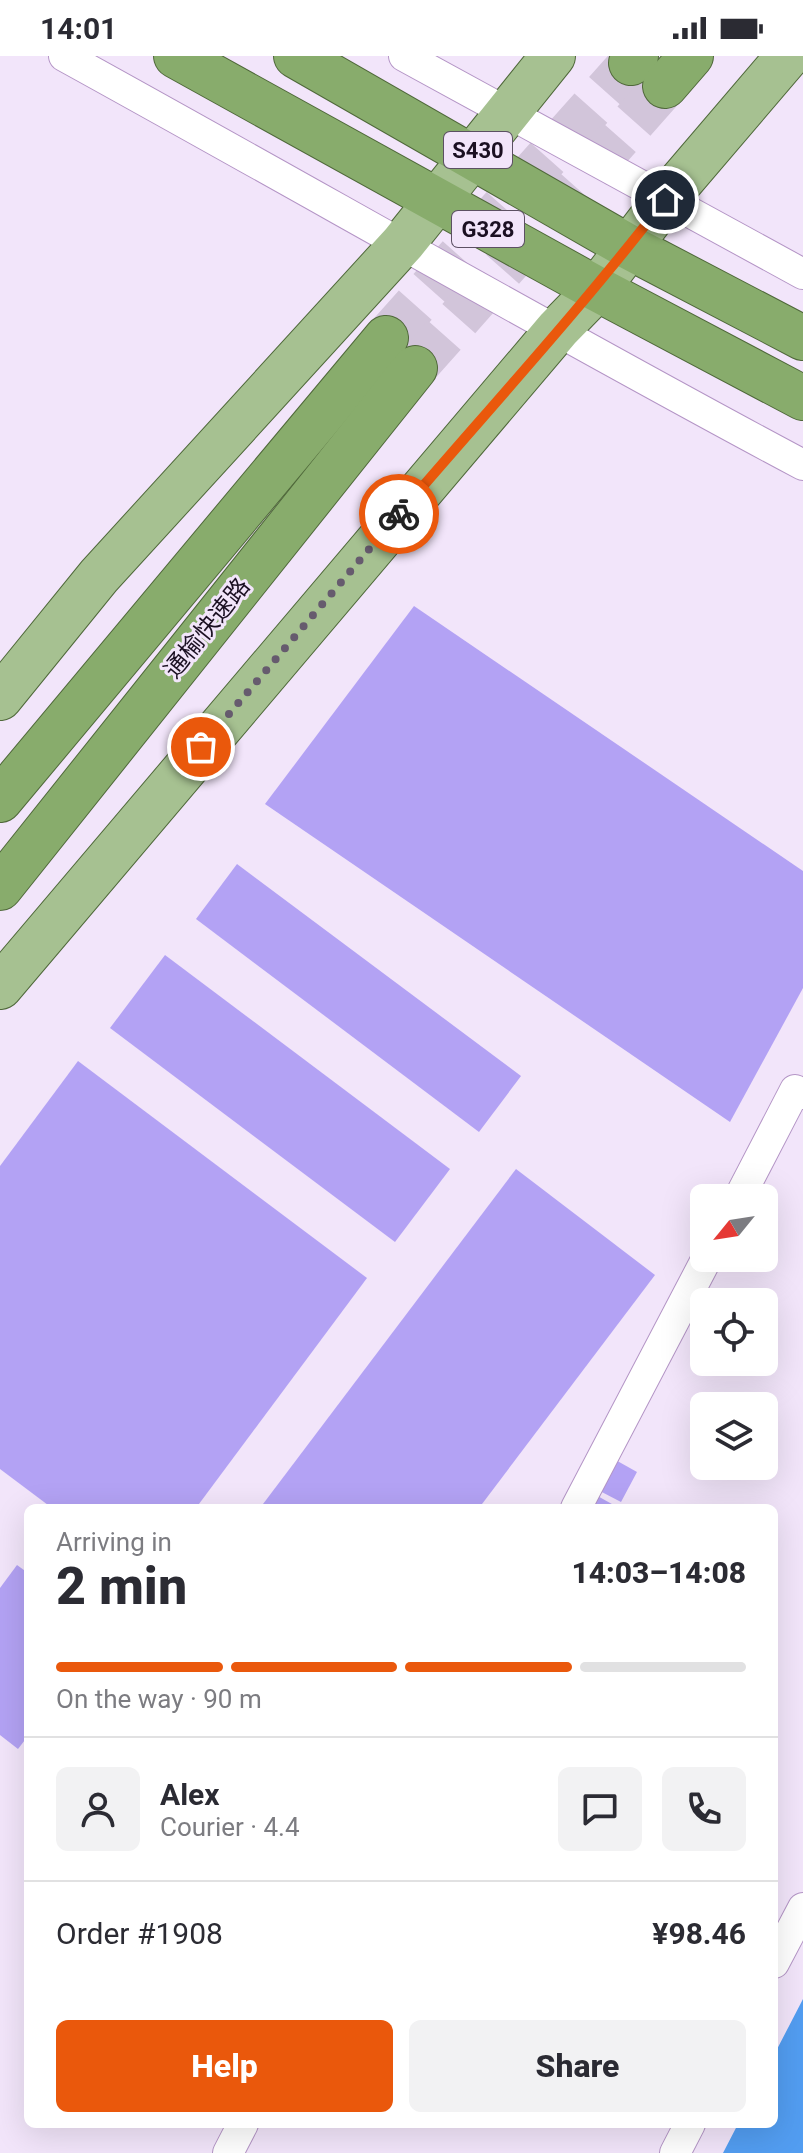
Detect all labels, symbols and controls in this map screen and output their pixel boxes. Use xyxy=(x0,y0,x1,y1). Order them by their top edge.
text: 14:01 xyxy=(40,11,117,46)
road number: S430 xyxy=(444,132,512,168)
pin xyxy=(631,166,699,234)
icon: home xyxy=(643,178,687,222)
road number: G328 xyxy=(452,211,524,247)
courier xyxy=(359,474,439,554)
icon: bike xyxy=(377,492,421,536)
street label: 通榆快速路 xyxy=(158,573,256,683)
pin xyxy=(167,713,235,781)
icon: bag xyxy=(179,725,223,769)
north arrow xyxy=(690,1184,778,1272)
map controls xyxy=(690,1184,778,1480)
button: locate xyxy=(690,1288,778,1376)
button: layers xyxy=(690,1392,778,1480)
text: Arriving in xyxy=(56,1527,172,1557)
text: 14:03–14:08 xyxy=(571,1555,746,1590)
text: 2 min xyxy=(56,1556,187,1617)
text: On the way · 90 m xyxy=(56,1684,262,1714)
button: person xyxy=(56,1767,140,1851)
button: chat xyxy=(558,1767,642,1851)
button: phone xyxy=(662,1767,746,1851)
text: Alex xyxy=(160,1777,220,1812)
text: Courier · 4.4 xyxy=(160,1812,300,1842)
text: Order #1908 xyxy=(56,1916,223,1951)
text: ¥98.46 xyxy=(652,1916,746,1951)
button: Help xyxy=(56,2020,393,2112)
button: Share xyxy=(409,2020,746,2112)

